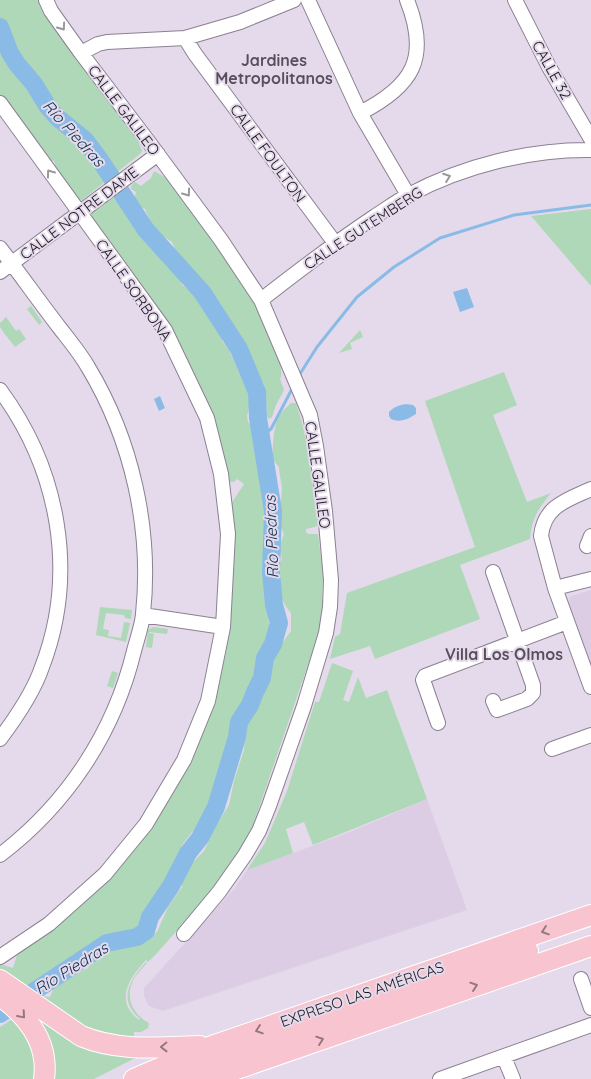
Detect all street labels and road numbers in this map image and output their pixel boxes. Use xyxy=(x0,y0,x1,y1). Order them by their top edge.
street label: CALLE 32 xyxy=(528,37,576,103)
street label: CALLE GALILEO xyxy=(84,61,164,159)
street label: CALLE FOULTON xyxy=(226,100,310,206)
street label: CALLE NOTRE DAME xyxy=(16,162,142,264)
street label: CALLE GUTEMBERG xyxy=(300,183,426,273)
street label: CALLE SORBONA xyxy=(92,235,176,345)
street label: CALLE GALILEO xyxy=(301,420,335,530)
street label: EXPRESO LAS AMÉRICAS xyxy=(278,957,446,1031)

